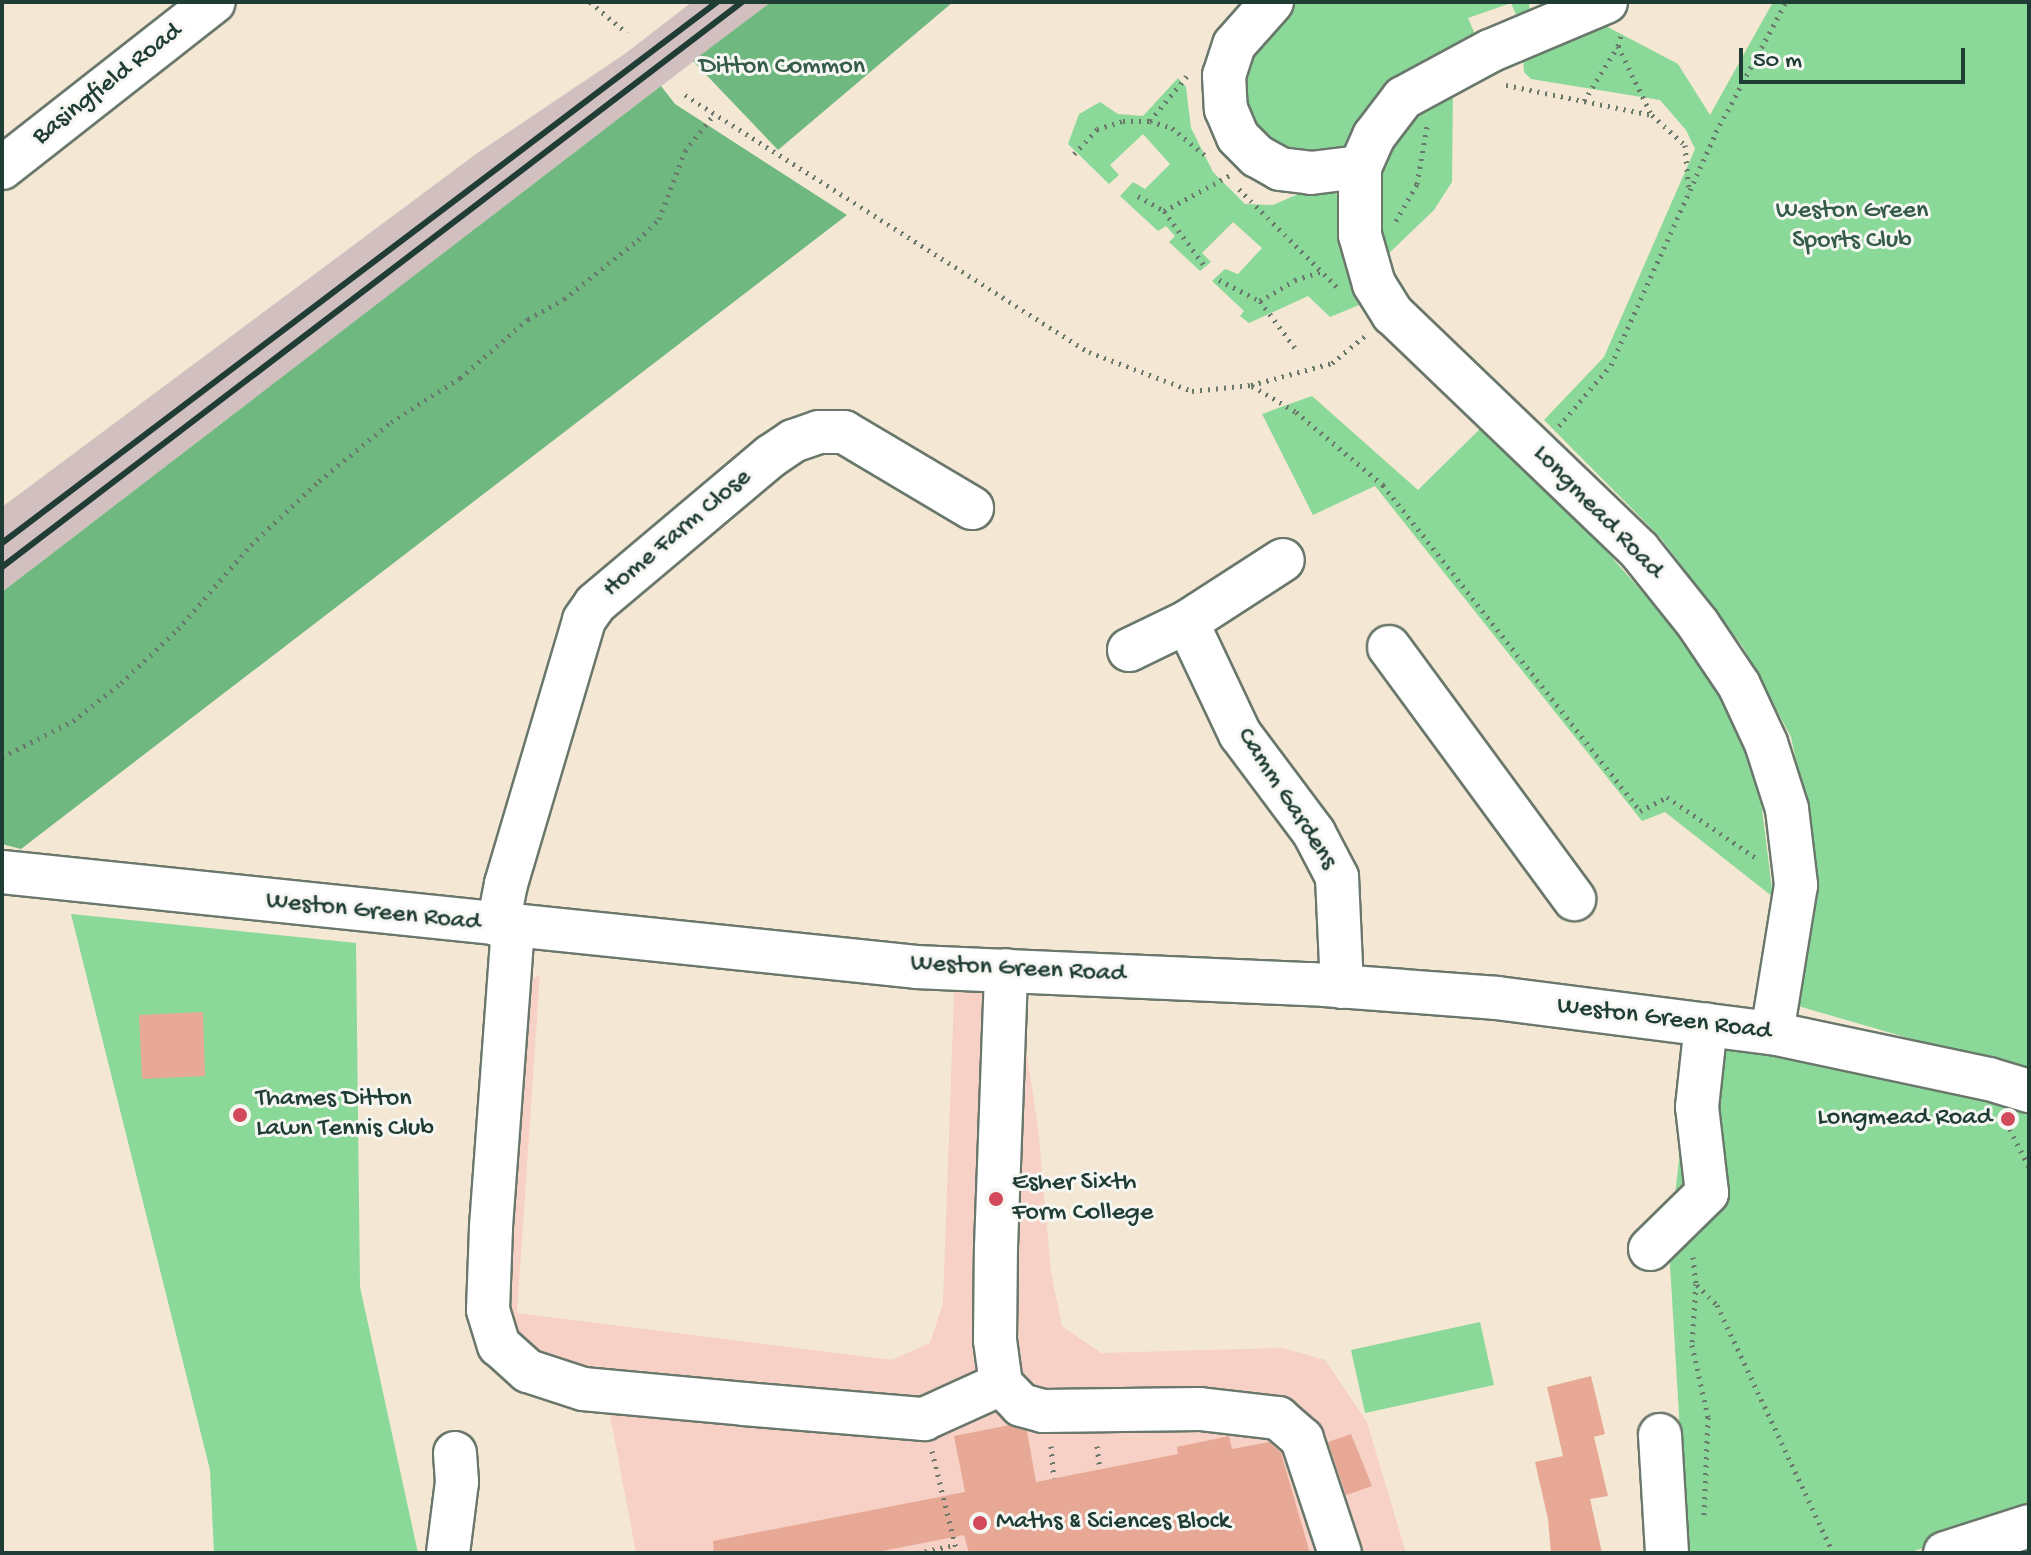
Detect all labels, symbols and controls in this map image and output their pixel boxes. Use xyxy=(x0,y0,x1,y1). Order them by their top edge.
street label: Basingfield Road xyxy=(27,17,189,153)
scale bar xyxy=(1743,32,1969,82)
text: 50 m xyxy=(1753,47,1802,76)
park label: Ditton Common xyxy=(699,52,865,84)
park label: Weston Green Sports Club xyxy=(1776,196,1928,258)
street label: Longmead Road xyxy=(1525,439,1669,587)
street label: Home Farm Close xyxy=(597,463,759,605)
street label: Camm Gardens xyxy=(1229,722,1343,876)
street label: Weston Green Road xyxy=(264,886,482,940)
street label: Weston Green Road xyxy=(910,949,1126,991)
street label: Weston Green Road xyxy=(1555,991,1773,1049)
place label: Thames Ditton Lawn Tennis Club xyxy=(256,1084,434,1146)
place label: Longmead Road xyxy=(1817,1103,1992,1135)
marker: Thames Ditton Lawn Tennis Club xyxy=(231,1106,249,1124)
marker: Longmead Road xyxy=(1999,1110,2017,1128)
place label: Esher Sixth Form College xyxy=(1012,1168,1153,1230)
marker: Esher Sixth Form College xyxy=(987,1190,1005,1208)
place label: Maths & Sciences Block xyxy=(996,1507,1230,1539)
marker: Maths & Sciences Block xyxy=(971,1514,989,1532)

